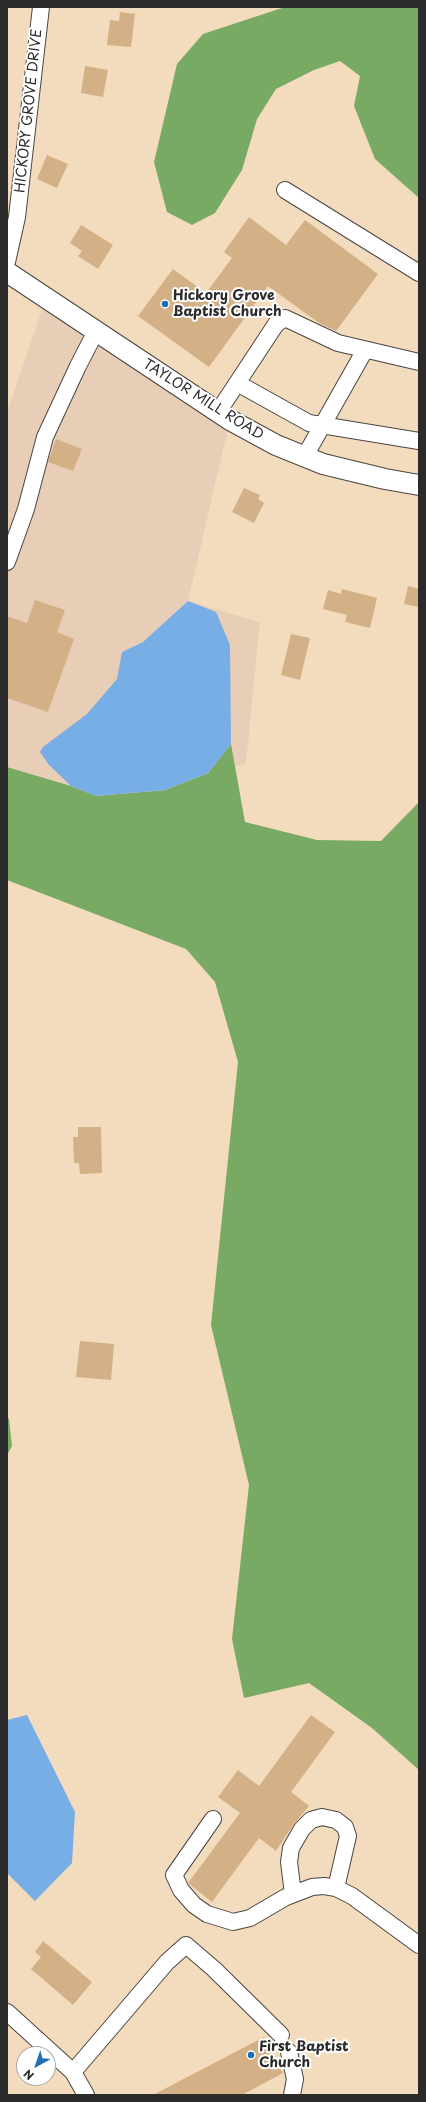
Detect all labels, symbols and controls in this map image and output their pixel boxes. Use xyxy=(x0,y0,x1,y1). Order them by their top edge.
street label: HICKORY GROVE DRIVE xyxy=(12,28,46,194)
place label: Hickory Grove Baptist Church xyxy=(173,288,282,320)
marker: Hickory Grove Baptist Church xyxy=(160,299,170,309)
street label: TAYLOR MILL ROAD xyxy=(140,356,266,444)
place label: First Baptist Church xyxy=(259,2039,349,2072)
north arrow xyxy=(16,2046,56,2086)
marker: First Baptist Church xyxy=(246,2050,256,2060)
text: N xyxy=(20,2065,37,2084)

